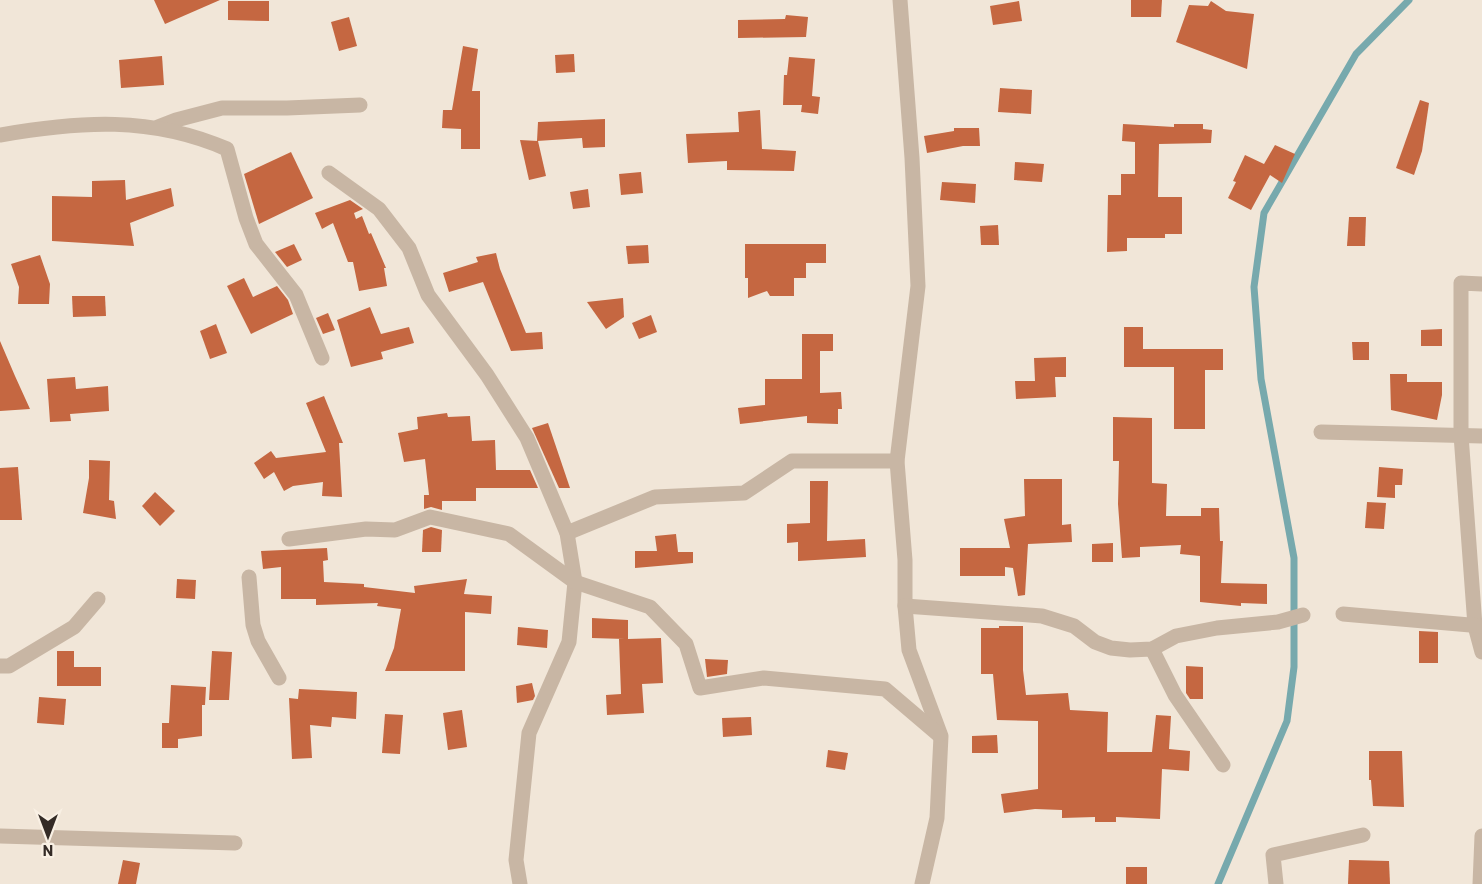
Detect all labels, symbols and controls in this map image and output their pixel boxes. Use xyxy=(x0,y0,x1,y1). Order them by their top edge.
north arrow xyxy=(18,806,78,866)
text: N xyxy=(43,842,53,861)

